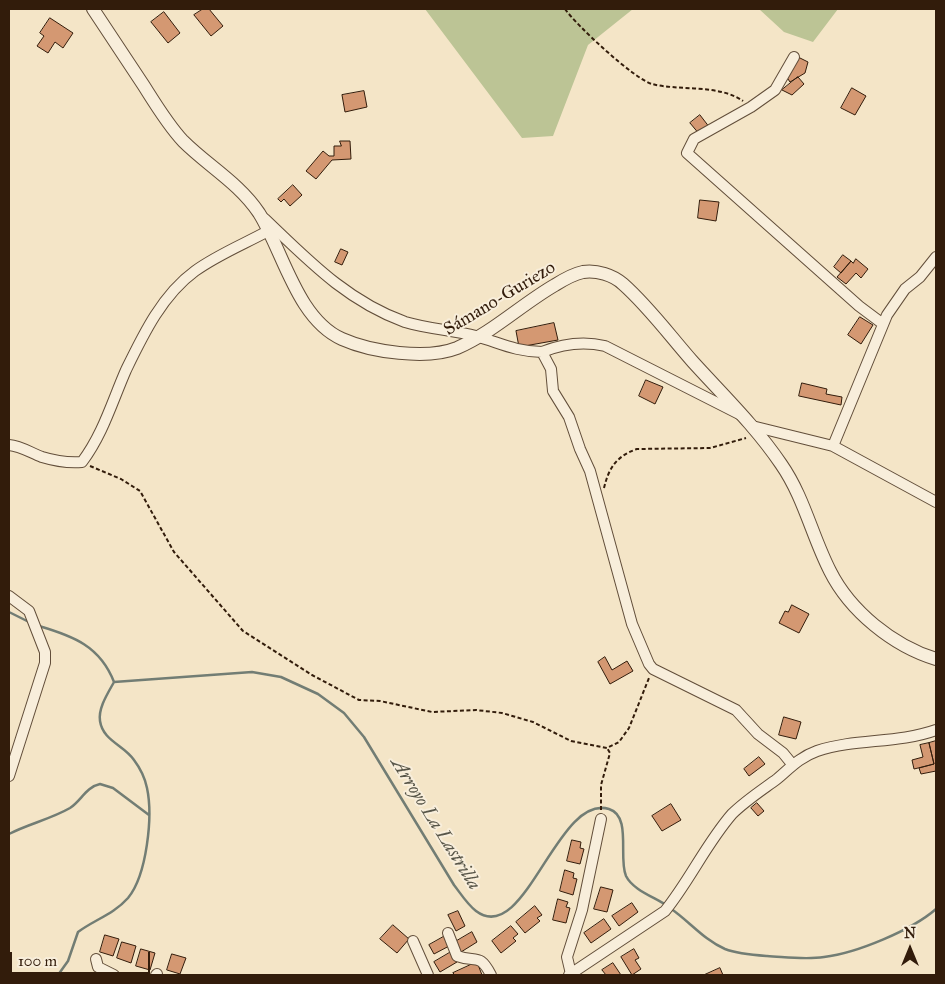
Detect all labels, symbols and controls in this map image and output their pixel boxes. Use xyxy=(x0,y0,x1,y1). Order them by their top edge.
street label: Sámano-Guriezo xyxy=(440,257,560,341)
water label: Arroyo La Lastrilla xyxy=(385,754,485,894)
north arrow xyxy=(885,924,935,974)
text: N xyxy=(904,925,916,942)
scale bar xyxy=(12,942,152,974)
text: 100 m xyxy=(18,952,57,970)

